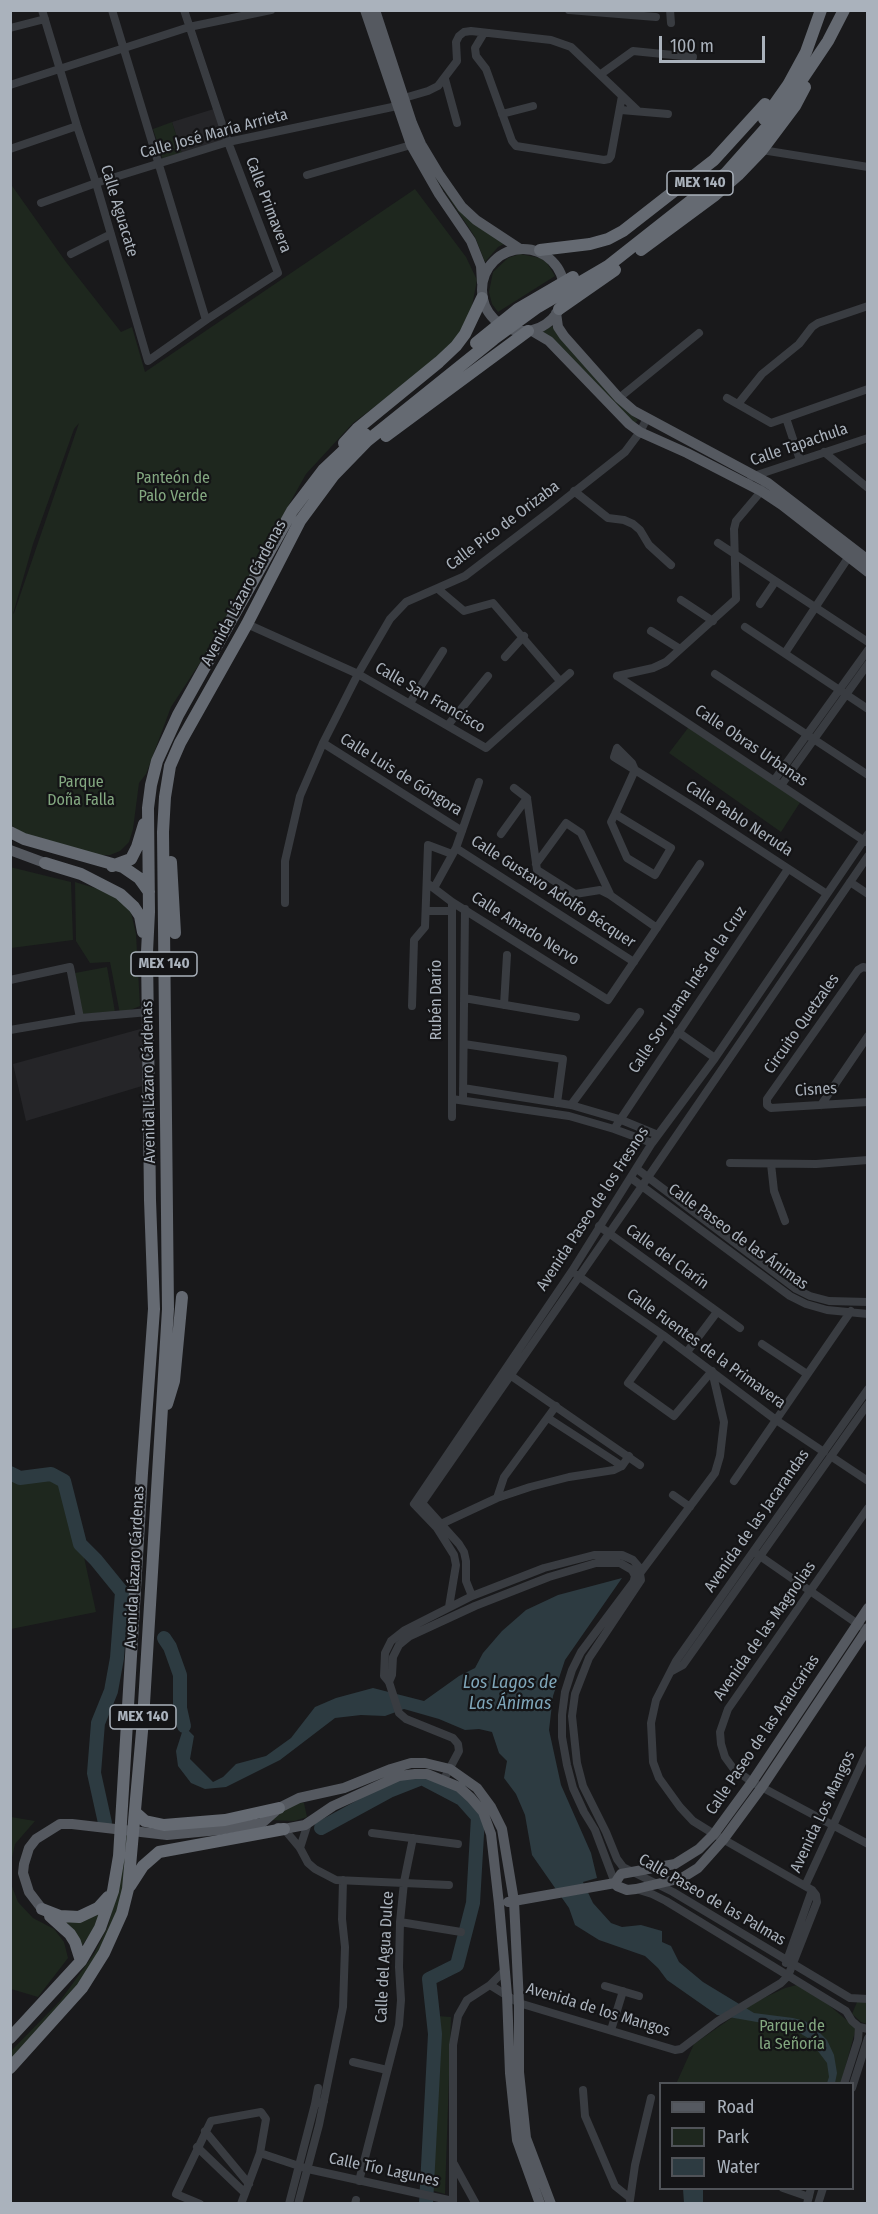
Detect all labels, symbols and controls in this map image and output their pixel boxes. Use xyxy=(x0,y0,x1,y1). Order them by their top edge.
scale bar xyxy=(662,24,768,62)
text: 100 m xyxy=(670,35,714,57)
street label: Calle José María Arrieta xyxy=(138,105,290,163)
street label: Calle Primavera xyxy=(241,154,295,256)
street label: Calle Aguacate xyxy=(96,163,142,259)
road number: MEX 140 xyxy=(667,171,733,195)
street label: Calle Tapachula xyxy=(748,419,850,471)
park label: Panteón de Palo Verde xyxy=(136,469,210,507)
street label: Calle Pico de Orizaba xyxy=(443,477,563,575)
street label: Avenida Lázaro Cárdenas xyxy=(197,517,291,669)
street label: Calle San Francisco xyxy=(371,659,489,737)
street label: Calle Obras Urbanas xyxy=(691,701,811,791)
street label: Calle Luis de Góngora xyxy=(336,730,466,820)
park label: Parque Doña Falla xyxy=(47,773,115,811)
street label: Calle Pablo Neruda xyxy=(682,777,796,861)
street label: Calle Gustavo Adolfo Bécquer xyxy=(467,832,639,952)
street label: Calle Amado Nervo xyxy=(467,888,583,970)
street label: Calle Sor Juana Inés de la Cruz xyxy=(625,903,751,1077)
road number: MEX 140 xyxy=(131,952,197,976)
street label: Rubén Darío xyxy=(427,960,447,1040)
street label: Circuito Quetzales xyxy=(760,970,844,1078)
street label: Avenida Lázaro Cárdenas xyxy=(138,1001,160,1163)
street label: Cisnes xyxy=(794,1079,838,1101)
street label: Avenida Paseo de los Fresnos xyxy=(533,1123,653,1295)
street label: Calle Paseo de las Ánimas xyxy=(664,1180,812,1294)
street label: Calle del Clarín xyxy=(622,1220,712,1294)
street label: Calle Fuentes de la Primavera xyxy=(623,1285,789,1413)
street label: Avenida de las Jacarandas xyxy=(700,1446,814,1596)
street label: Avenida Lázaro Cárdenas xyxy=(121,1485,149,1649)
street label: Avenida de las Magnolias xyxy=(710,1558,820,1704)
street label: Calle Paseo de las Araucarias xyxy=(702,1651,824,1819)
water label: Los Lagos de Las Ánimas xyxy=(463,1672,557,1714)
road number: MEX 140 xyxy=(110,1705,176,1729)
street label: Avenida Los Mangos xyxy=(786,1748,860,1876)
street label: Calle Paseo de las Palmas xyxy=(635,1850,789,1950)
street label: Calle del Agua Dulce xyxy=(372,1891,398,2023)
street label: Avenida de los Mangos xyxy=(524,1979,672,2041)
park label: Parque de la Señoría xyxy=(759,2017,825,2055)
legend xyxy=(659,2082,854,2190)
text: Road xyxy=(717,2096,754,2118)
text: Park xyxy=(717,2126,749,2148)
street label: Calle Tío Lagunes xyxy=(327,2149,441,2191)
text: Water xyxy=(717,2156,760,2178)

